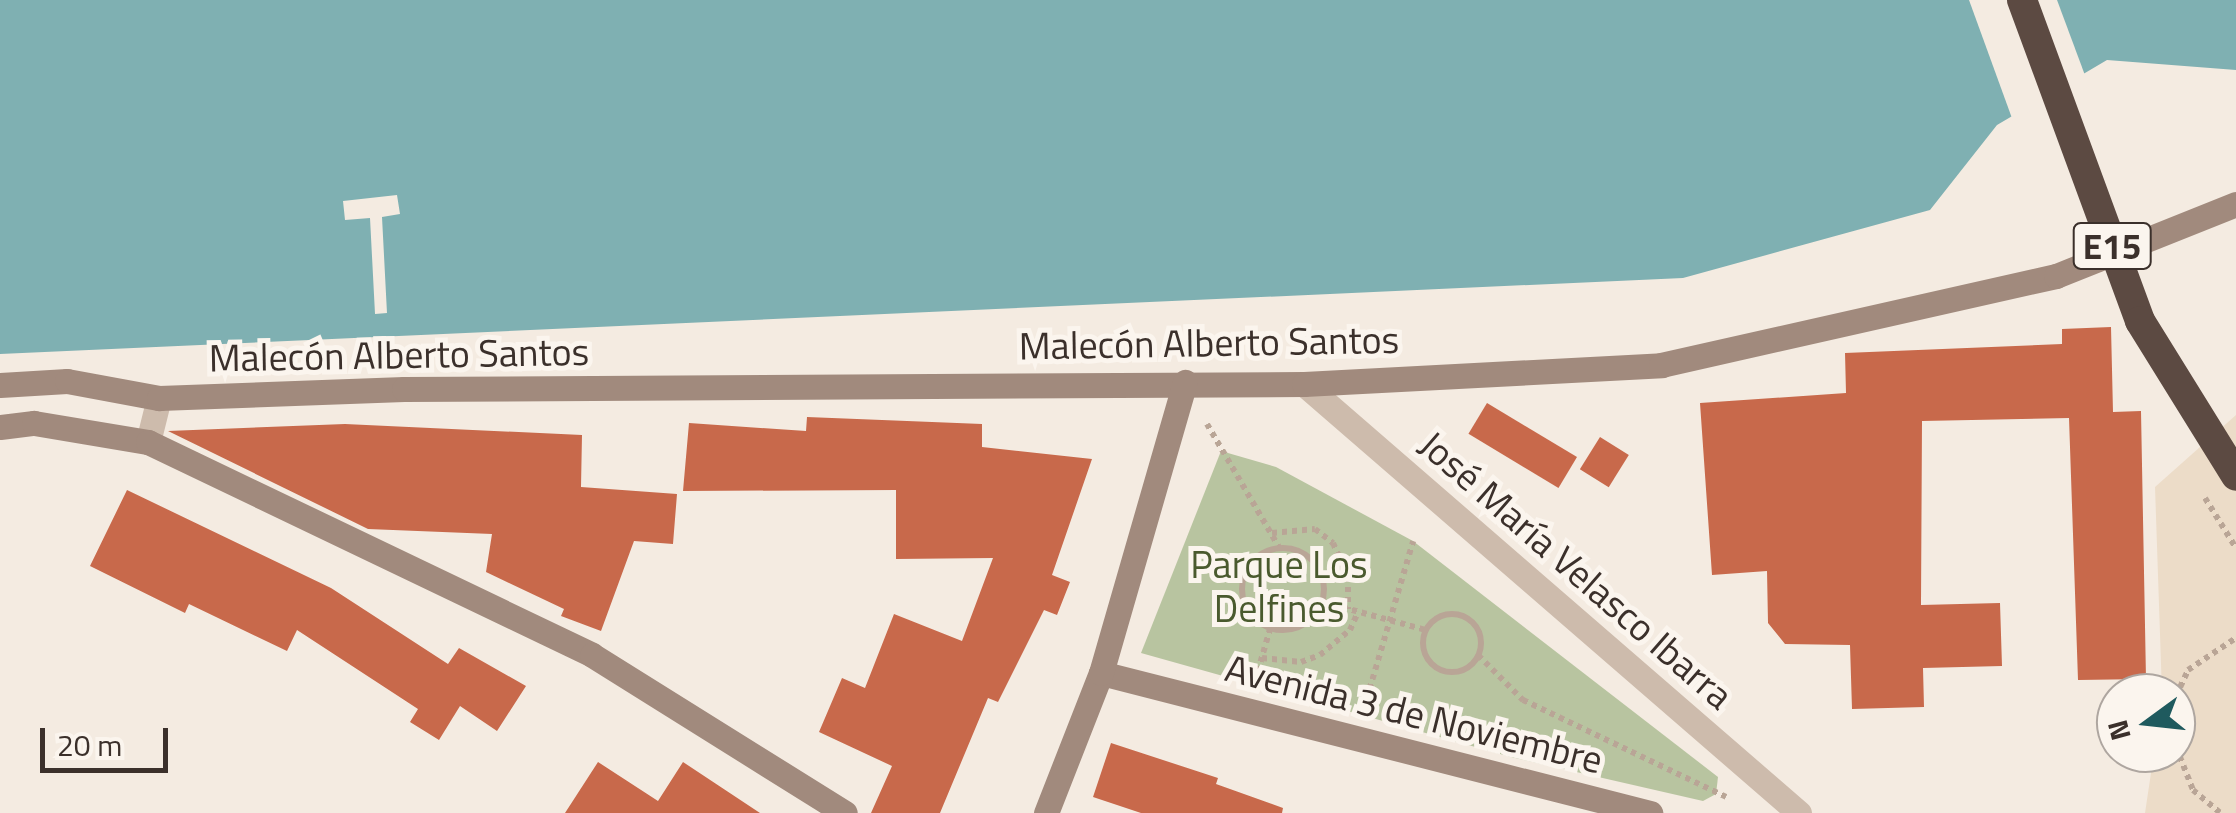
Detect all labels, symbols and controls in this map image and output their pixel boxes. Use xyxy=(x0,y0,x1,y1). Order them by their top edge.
road number: E15 xyxy=(2072,216,2152,276)
street label: Malecón Alberto Santos xyxy=(1018,317,1400,369)
street label: Malecón Alberto Santos xyxy=(208,329,590,381)
street label: José María Velasco Ibarra xyxy=(1410,422,1742,718)
park label: Parque Los Delfines xyxy=(1190,542,1368,632)
street label: Avenida 3 de Noviembre xyxy=(1221,645,1607,783)
north arrow xyxy=(2096,673,2196,773)
scale bar xyxy=(45,708,172,770)
text: N xyxy=(2095,715,2142,745)
text: 20 m xyxy=(57,722,122,768)

